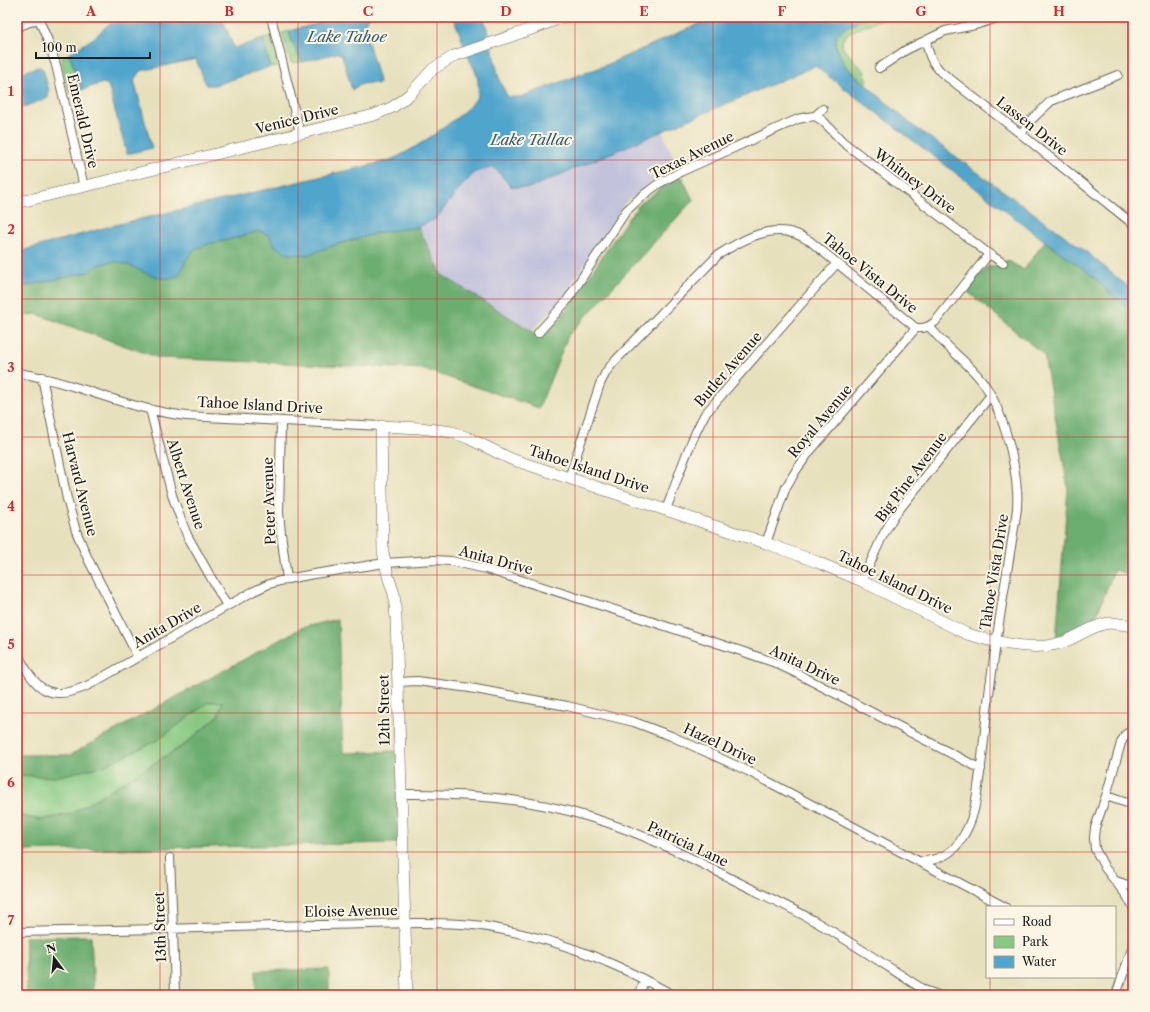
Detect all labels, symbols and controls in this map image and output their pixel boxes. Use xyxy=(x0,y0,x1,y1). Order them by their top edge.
text: A xyxy=(85,3,97,19)
text: B xyxy=(224,3,234,19)
text: C xyxy=(363,3,373,19)
text: D xyxy=(500,3,512,19)
text: E xyxy=(639,3,649,19)
text: F xyxy=(778,3,787,19)
text: G xyxy=(915,3,927,19)
text: H xyxy=(1053,3,1065,19)
water label: Lake Tahoe xyxy=(306,27,387,46)
scale bar xyxy=(36,34,150,60)
text: 100 m xyxy=(42,40,77,55)
street label: Emerald Drive xyxy=(63,72,103,170)
text: 1 xyxy=(8,83,14,99)
street label: Lassen Drive xyxy=(993,93,1071,159)
street label: Venice Drive xyxy=(253,100,341,138)
street label: Texas Avenue xyxy=(647,127,737,183)
water label: Lake Tallac xyxy=(490,130,572,149)
street label: Whitney Drive xyxy=(870,144,959,218)
text: 2 xyxy=(7,221,15,237)
street label: Tahoe Vista Drive xyxy=(819,229,921,317)
street label: Butler Avenue xyxy=(690,328,766,410)
text: 3 xyxy=(7,359,15,375)
street label: Royal Avenue xyxy=(784,381,856,461)
street label: Tahoe Island Drive xyxy=(197,393,323,417)
street label: Big Pine Avenue xyxy=(871,428,951,526)
street label: Harvard Avenue xyxy=(58,430,102,538)
street label: Albert Avenue xyxy=(163,435,209,532)
street label: Tahoe Island Drive xyxy=(526,441,652,497)
street label: Peter Avenue xyxy=(258,457,280,545)
text: 4 xyxy=(7,498,15,514)
street label: Tahoe Vista Drive xyxy=(976,512,1012,631)
street label: Anita Drive xyxy=(456,541,535,579)
street label: Tahoe Island Drive xyxy=(835,546,956,618)
street label: Anita Drive xyxy=(129,598,204,652)
text: 5 xyxy=(7,636,15,652)
street label: Anita Drive xyxy=(766,640,843,689)
street label: 12th Street xyxy=(374,674,394,746)
street label: Hazel Drive xyxy=(681,719,760,769)
text: 6 xyxy=(7,774,15,790)
street label: Patricia Lane xyxy=(645,817,731,871)
street label: 13th Street xyxy=(150,891,170,963)
street label: Eloise Avenue xyxy=(304,901,398,921)
legend xyxy=(986,906,1116,978)
text: 7 xyxy=(8,912,15,928)
text: Road xyxy=(1022,914,1052,929)
text: Park xyxy=(1022,934,1049,949)
north arrow xyxy=(34,938,74,978)
text: N xyxy=(45,940,58,956)
text: Water xyxy=(1021,954,1056,969)

